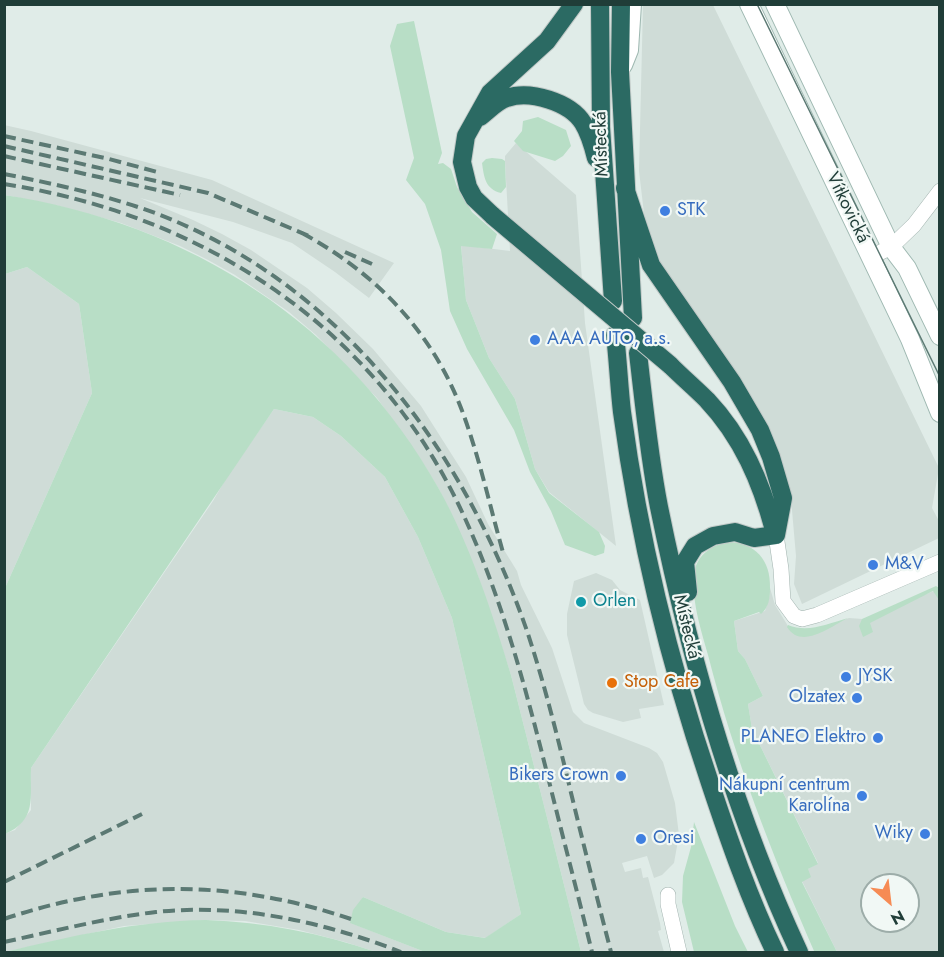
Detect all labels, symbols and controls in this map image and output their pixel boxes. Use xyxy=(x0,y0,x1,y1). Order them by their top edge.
street label: Místecká xyxy=(590,111,614,177)
street label: Vítkovická xyxy=(821,169,873,247)
place label: STK xyxy=(677,200,705,222)
marker: STK xyxy=(658,204,672,218)
place label: AAA AUTO, a.s. xyxy=(547,329,671,351)
marker: AAA AUTO, a.s. xyxy=(528,333,542,347)
place label: M&V xyxy=(885,554,924,576)
marker: M&V xyxy=(866,558,880,572)
place label: Orlen xyxy=(593,591,636,613)
street label: Místecká xyxy=(668,593,704,661)
marker: Orlen xyxy=(574,595,588,609)
place label: JYSK xyxy=(858,666,892,688)
marker: JYSK xyxy=(839,670,853,684)
place label: Stop Cafe xyxy=(624,672,699,694)
marker: Stop Cafe xyxy=(605,676,619,690)
place label: Olzatex xyxy=(789,687,845,709)
marker: Olzatex xyxy=(850,691,864,705)
place label: PLANEO Elektro xyxy=(741,727,866,749)
marker: PLANEO Elektro xyxy=(871,731,885,745)
place label: Bikers Crown xyxy=(509,765,609,787)
marker: Bikers Crown xyxy=(614,769,628,783)
place label: Nákupní centrum Karolína xyxy=(719,775,850,818)
marker: Nákupní centrum Karolína xyxy=(855,789,869,803)
place label: Wiky xyxy=(874,823,913,845)
marker: Wiky xyxy=(918,827,932,841)
place label: Oresi xyxy=(653,828,694,850)
marker: Oresi xyxy=(634,832,648,846)
north arrow xyxy=(860,873,920,933)
text: N xyxy=(887,904,909,931)

